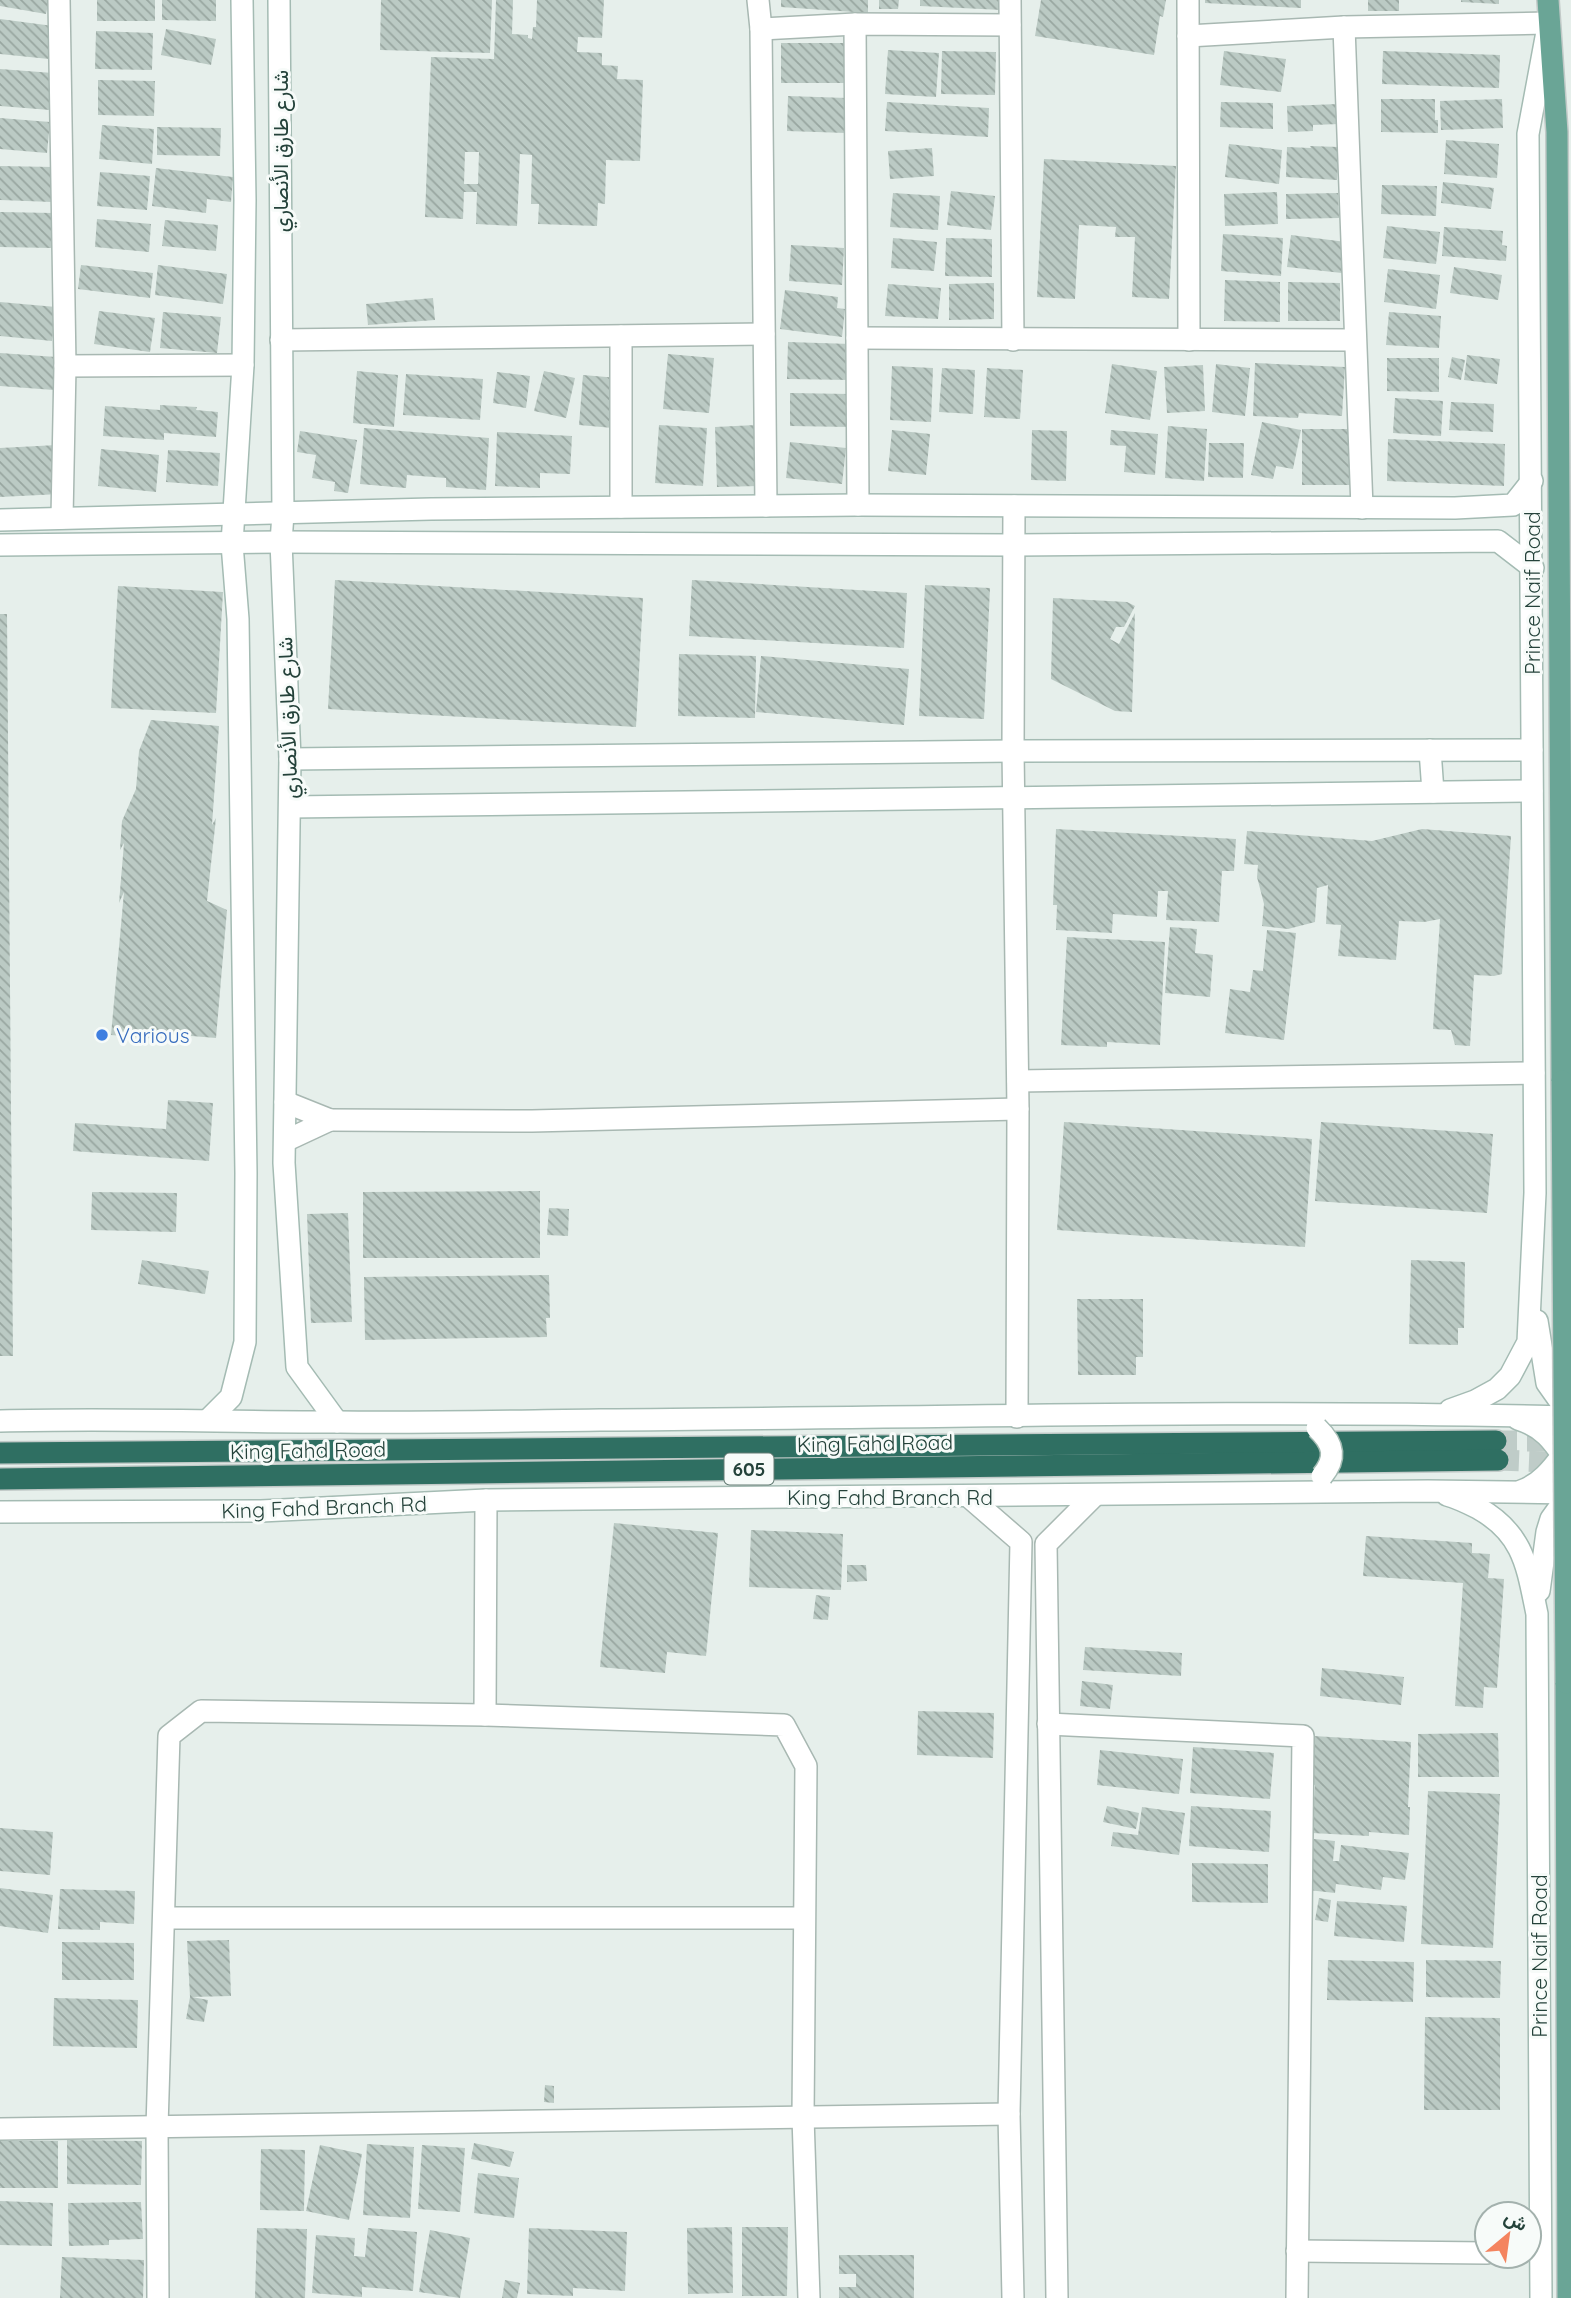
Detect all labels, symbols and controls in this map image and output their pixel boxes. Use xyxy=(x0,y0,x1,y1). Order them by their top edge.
street label: شارع طارق الأنصاري xyxy=(267,70,298,232)
street label: Prince Naif Road xyxy=(1519,511,1545,675)
street label: شارع طارق الأنصاري xyxy=(271,636,308,800)
place label: Various xyxy=(116,1022,189,1048)
marker: Various xyxy=(94,1027,110,1043)
street label: King Fahd Road xyxy=(797,1429,953,1457)
street label: King Fahd Road xyxy=(230,1436,386,1464)
road number: 605 xyxy=(724,1454,774,1484)
street label: King Fahd Branch Rd xyxy=(787,1484,993,1510)
street label: King Fahd Branch Rd xyxy=(221,1490,427,1524)
street label: Prince Naif Road xyxy=(1526,1874,1552,2038)
north arrow xyxy=(1473,2200,1543,2270)
text: ش xyxy=(1500,2204,1532,2236)

